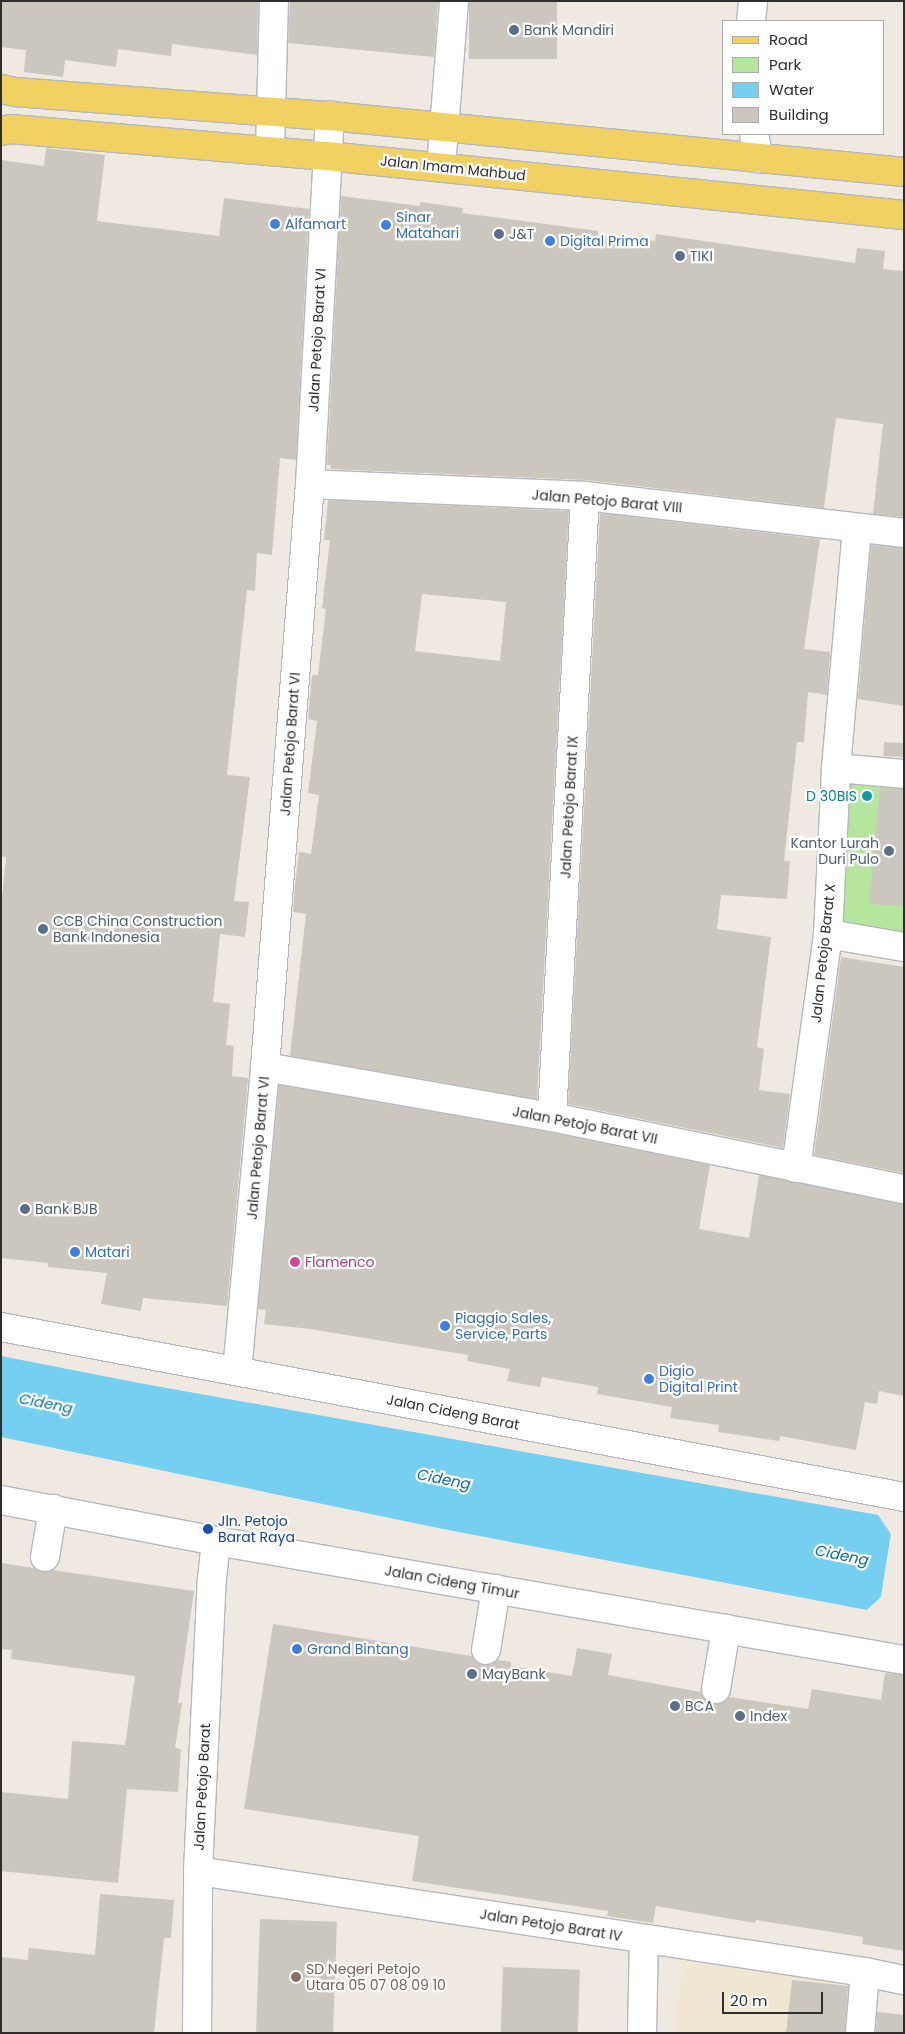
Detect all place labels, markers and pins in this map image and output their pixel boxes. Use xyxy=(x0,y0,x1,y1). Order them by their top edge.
place label: Bank Mandiri xyxy=(524,22,614,38)
marker: Bank Mandiri xyxy=(508,24,520,36)
place label: Sinar Matahari xyxy=(396,209,459,242)
place label: Alfamart xyxy=(285,216,346,232)
marker: Alfamart xyxy=(269,218,281,230)
marker: Sinar Matahari xyxy=(380,219,392,231)
place label: J&T xyxy=(509,226,534,242)
marker: J&T xyxy=(493,228,505,240)
place label: Digital Prima xyxy=(560,233,649,249)
marker: Digital Prima xyxy=(544,235,556,247)
place label: TIKI xyxy=(690,248,713,264)
marker: TIKI xyxy=(674,250,686,262)
place label: D 30BIS xyxy=(806,788,857,804)
marker: D 30BIS xyxy=(861,790,873,802)
place label: Kantor Lurah Duri Pulo xyxy=(791,835,879,868)
marker: Kantor Lurah Duri Pulo xyxy=(883,845,895,857)
place label: CCB China Construction Bank Indonesia xyxy=(53,913,223,946)
marker: CCB China Construction Bank Indonesia xyxy=(37,923,49,935)
place label: Bank BJB xyxy=(35,1201,98,1217)
marker: Bank BJB xyxy=(19,1203,31,1215)
place label: Matari xyxy=(85,1244,130,1260)
marker: Matari xyxy=(69,1246,81,1258)
place label: Flamenco xyxy=(305,1254,374,1270)
marker: Flamenco xyxy=(289,1256,301,1268)
place label: Piaggio Sales, Service, Parts xyxy=(455,1310,551,1342)
marker: Piaggio Sales, Service, Parts xyxy=(439,1320,451,1332)
place label: Digio Digital Print xyxy=(659,1363,738,1395)
marker: Digio Digital Print xyxy=(643,1373,655,1385)
place label: Jln. Petojo Barat Raya xyxy=(218,1513,295,1545)
marker: Jln. Petojo Barat Raya xyxy=(202,1523,214,1535)
place label: Grand Bintang xyxy=(307,1641,409,1657)
marker: Grand Bintang xyxy=(291,1643,303,1655)
place label: MayBank xyxy=(482,1666,546,1682)
marker: MayBank xyxy=(466,1668,478,1680)
place label: BCA xyxy=(685,1698,714,1714)
marker: BCA xyxy=(669,1700,681,1712)
place label: Index xyxy=(750,1708,787,1724)
marker: Index xyxy=(734,1710,746,1722)
place label: SD Negeri Petojo Utara 05 07 08 09 10 xyxy=(306,1961,446,1994)
marker: SD Negeri Petojo Utara 05 07 08 09 10 xyxy=(290,1971,302,1983)

